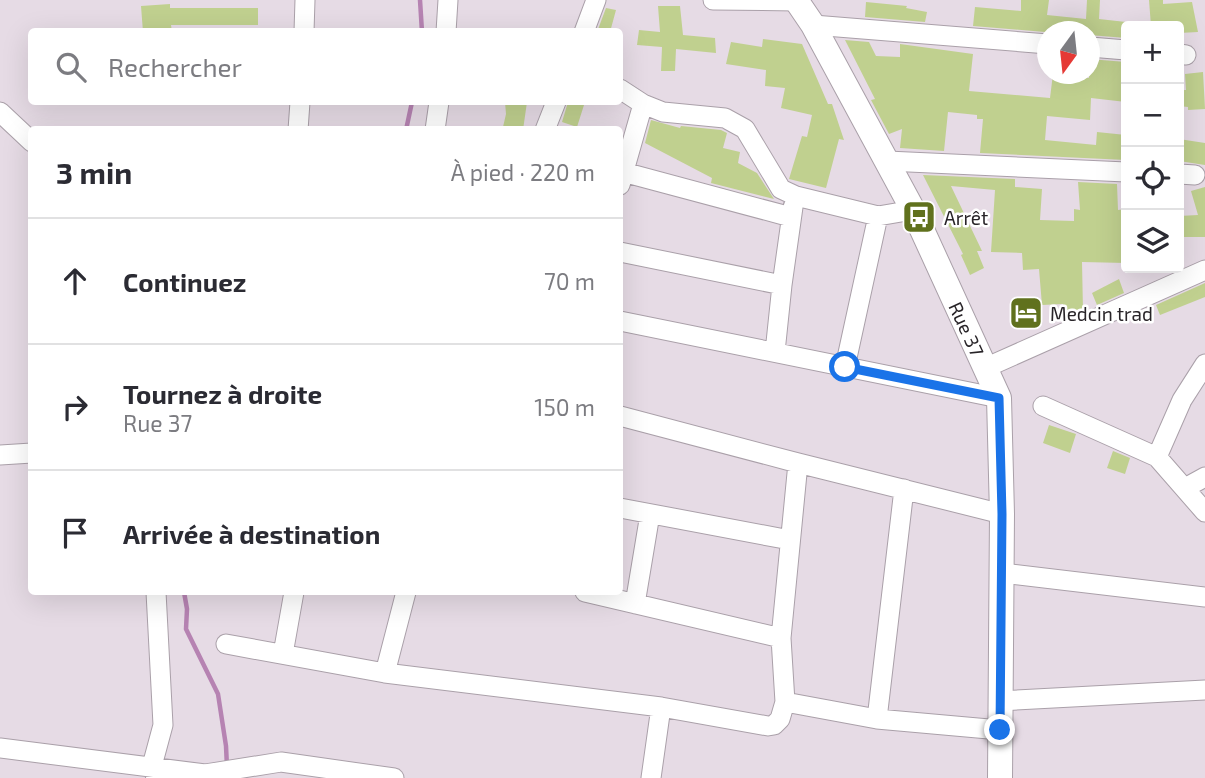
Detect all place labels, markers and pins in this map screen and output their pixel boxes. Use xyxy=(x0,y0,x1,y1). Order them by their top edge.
bus stop icon: Arrêt xyxy=(900,198,938,236)
place label: Arrêt xyxy=(944,206,988,229)
hotel icon: Medcin trad xyxy=(1007,294,1045,332)
place label: Medcin trad xyxy=(1050,302,1153,325)

